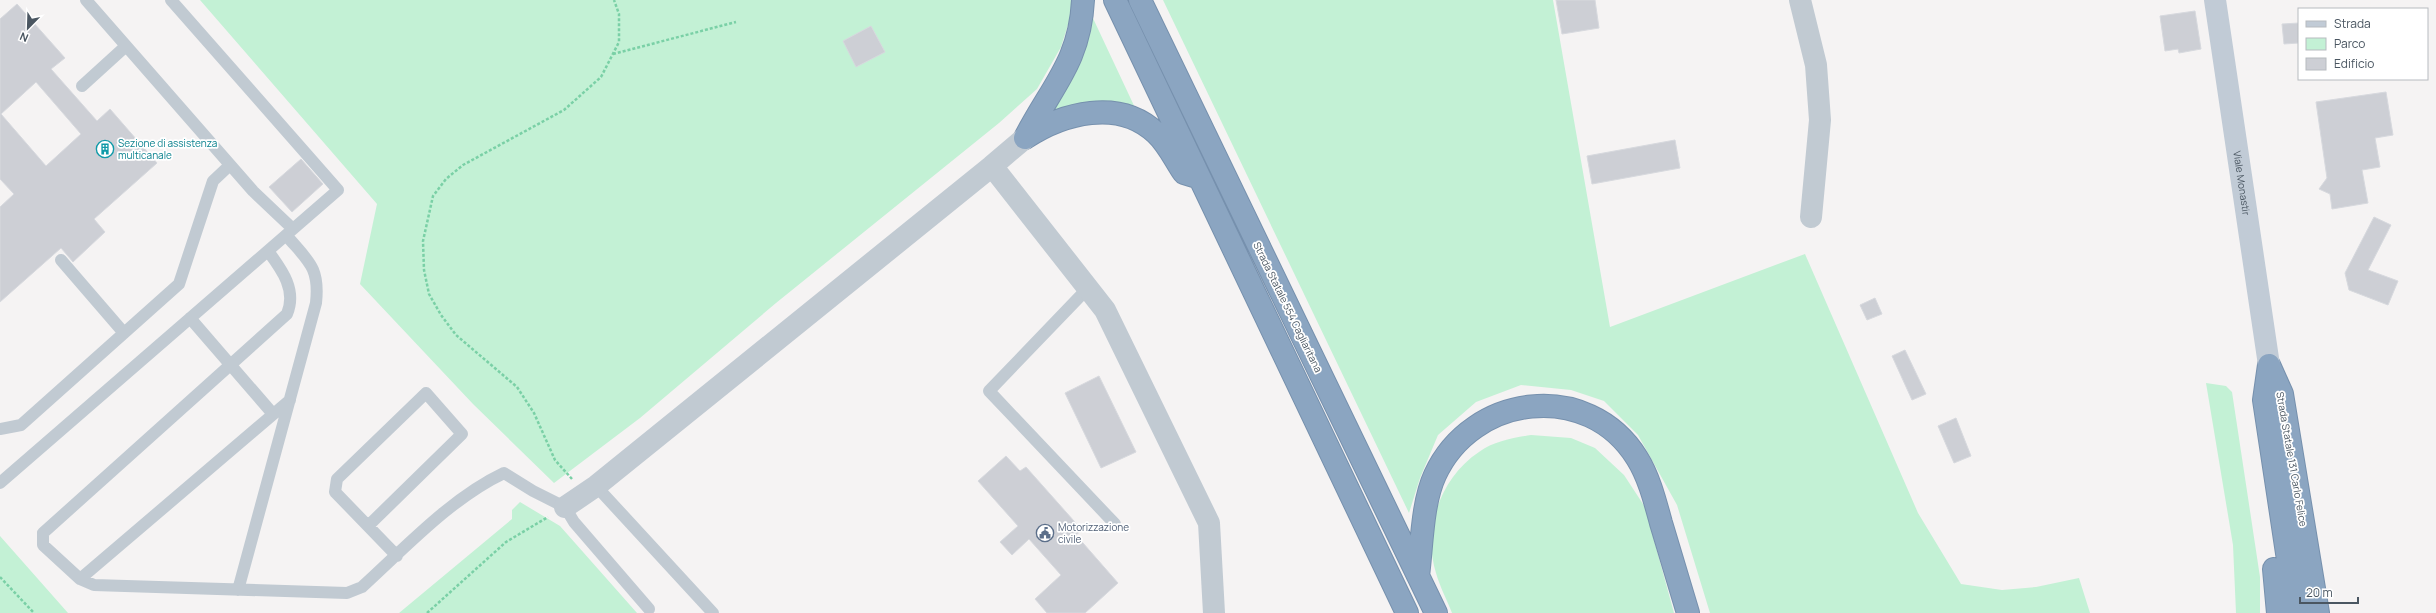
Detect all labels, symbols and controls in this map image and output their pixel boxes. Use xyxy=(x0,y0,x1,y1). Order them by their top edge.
north arrow xyxy=(8,8,48,48)
legend xyxy=(2298,8,2428,80)
text: Strada xyxy=(2334,15,2371,32)
text: N xyxy=(17,29,30,46)
text: Parco xyxy=(2334,35,2365,52)
text: Edificio xyxy=(2334,55,2374,72)
place label: Sezione di assistenza multicanale xyxy=(118,136,217,162)
building icon: Sezione di assistenza multicanale xyxy=(95,139,115,159)
street label: Viale Monastir xyxy=(2230,150,2254,217)
street label: Strada Statale 554 Cagliaritana xyxy=(1250,239,1326,375)
street label: Strada Statale 131 Carlo Felice xyxy=(2273,391,2311,528)
place label: Motorizzazione civile xyxy=(1058,520,1129,546)
public building icon: Motorizzazione civile xyxy=(1035,523,1055,543)
scale bar xyxy=(2300,579,2358,605)
text: 20 m xyxy=(2306,584,2333,601)

